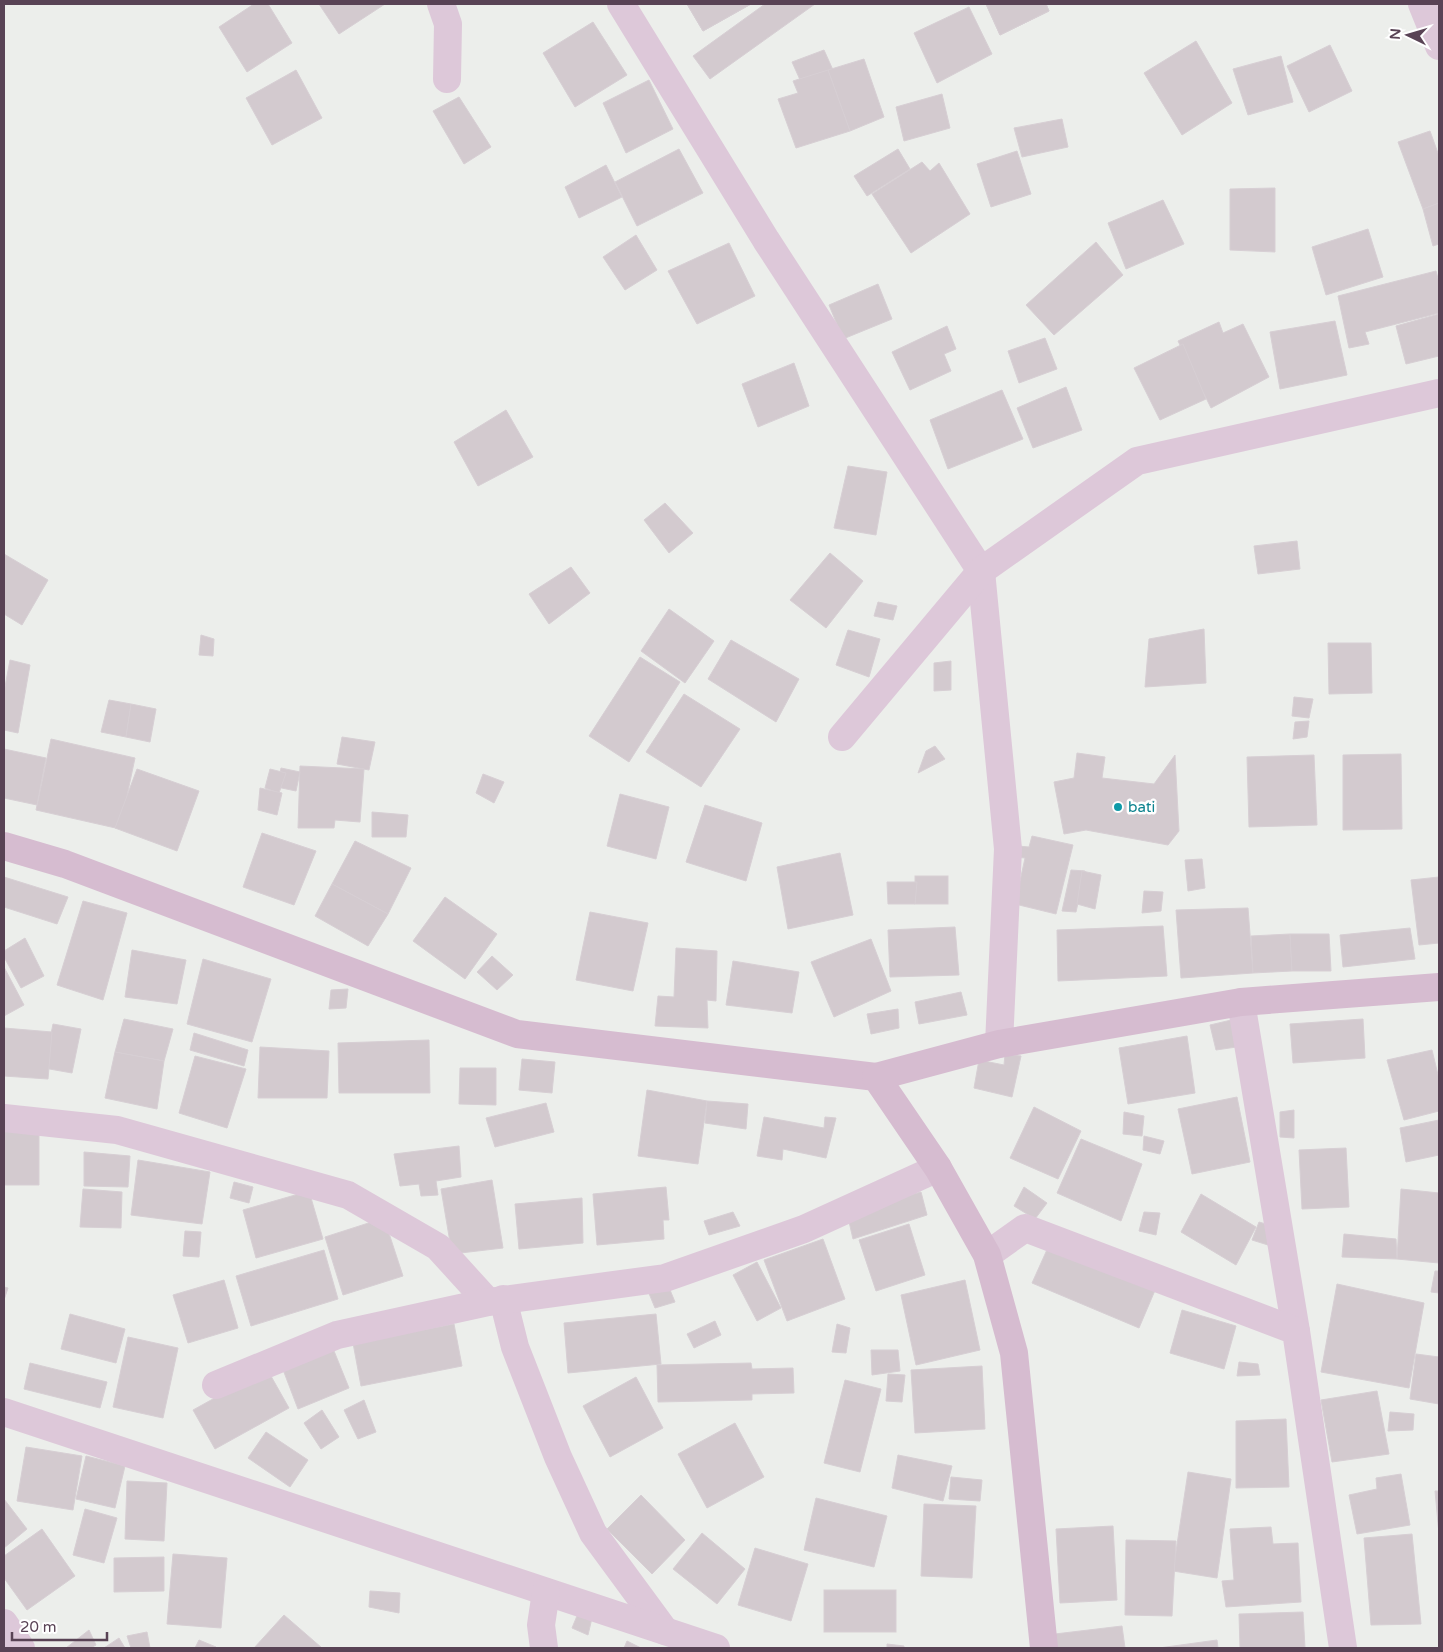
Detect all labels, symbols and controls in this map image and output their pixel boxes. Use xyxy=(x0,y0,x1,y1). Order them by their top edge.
north arrow xyxy=(1383,10,1433,60)
text: N xyxy=(1387,28,1405,40)
place label: bati xyxy=(1128,798,1155,816)
marker: bati xyxy=(1112,801,1124,813)
scale bar xyxy=(12,1610,108,1642)
text: 20 m xyxy=(20,1618,57,1636)

